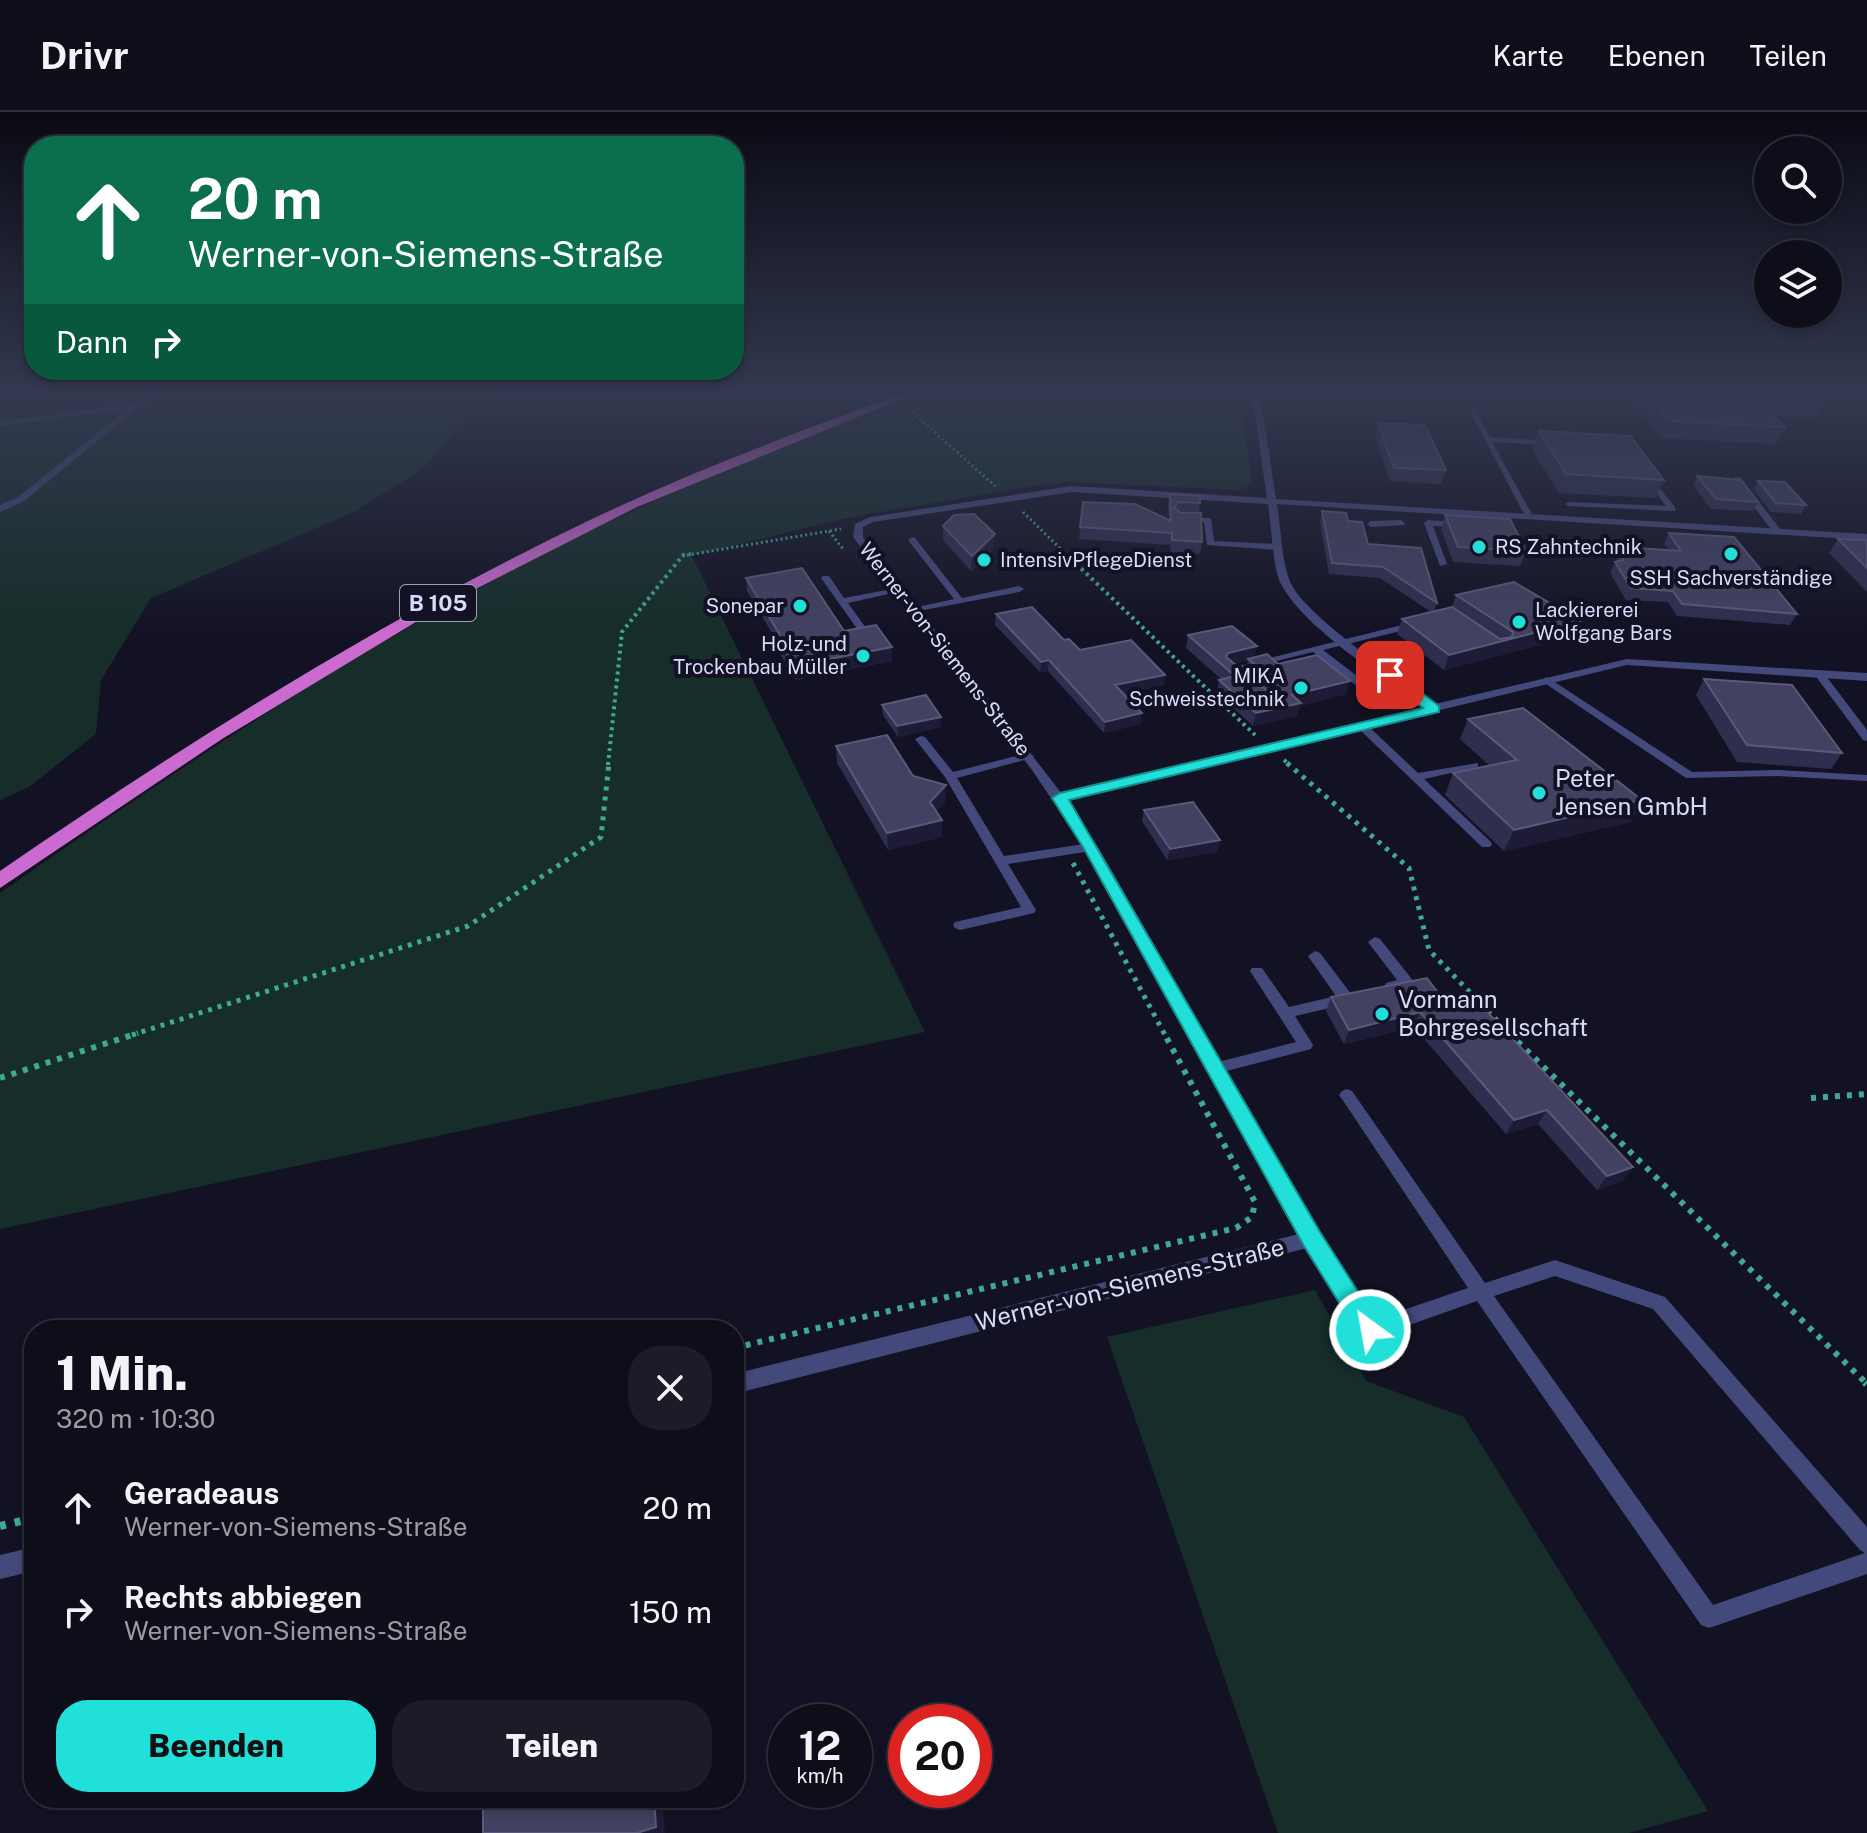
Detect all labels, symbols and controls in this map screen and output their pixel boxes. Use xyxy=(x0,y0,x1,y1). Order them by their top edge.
text: Drivr xyxy=(40,33,129,78)
text: Karte xyxy=(1493,39,1564,72)
text: Ebenen xyxy=(1608,39,1706,72)
text: Teilen xyxy=(1750,39,1827,72)
map controls xyxy=(1754,136,1842,328)
button: search xyxy=(1754,136,1842,224)
text: 20 m xyxy=(188,166,322,232)
icon: ahead xyxy=(56,168,160,272)
text: Werner-von-Siemens-Straße xyxy=(188,233,664,275)
button: layers xyxy=(1754,240,1842,328)
icon: right xyxy=(144,320,188,364)
text: Dann xyxy=(56,324,128,360)
place label: RS Zahntechnik xyxy=(1495,535,1642,559)
street label: Werner-von-Siemens-Straße xyxy=(854,537,1036,761)
marker: RS Zahntechnik xyxy=(1470,538,1488,556)
marker: SSH Sachverständige xyxy=(1722,545,1740,563)
place label: IntensivPflegeDienst xyxy=(1000,548,1192,572)
marker: IntensivPflegeDienst xyxy=(975,551,993,569)
place label: SSH Sachverständige xyxy=(1630,566,1832,590)
road number: B 105 xyxy=(400,585,476,621)
place label: Sonepar xyxy=(706,594,784,618)
marker: Sonepar xyxy=(791,597,809,615)
place label: Lackiererei Wolfgang Bars xyxy=(1535,598,1672,645)
marker: Lackiererei Wolfgang Bars xyxy=(1510,613,1528,631)
place label: Holz- und Trockenbau Müller xyxy=(673,632,847,679)
pin xyxy=(1356,641,1424,709)
marker: Holz- und Trockenbau Müller xyxy=(854,647,872,665)
icon: arrive xyxy=(1368,653,1412,697)
place label: MIKA Schweisstechnik xyxy=(1129,664,1285,711)
marker: MIKA Schweisstechnik xyxy=(1292,679,1310,697)
place label: Peter Jensen GmbH xyxy=(1555,764,1708,820)
marker: Peter Jensen GmbH xyxy=(1530,784,1548,802)
place label: Vormann Bohrgesellschaft xyxy=(1398,985,1588,1041)
marker: Vormann Bohrgesellschaft xyxy=(1373,1005,1391,1023)
street label: Werner-von-Siemens-Straße xyxy=(973,1232,1287,1336)
position arrow xyxy=(1328,1288,1412,1372)
text: 1 Min. xyxy=(56,1344,188,1401)
button: close xyxy=(628,1346,712,1430)
text: 320 m · 10:30 xyxy=(56,1403,216,1434)
text: Geradeaus xyxy=(124,1475,279,1511)
icon: ahead xyxy=(56,1486,100,1530)
text: 20 m xyxy=(643,1490,712,1526)
text: Werner-von-Siemens-Straße xyxy=(124,1511,468,1542)
text: Rechts abbiegen xyxy=(124,1579,362,1615)
icon: right xyxy=(56,1590,100,1634)
text: 150 m xyxy=(629,1594,712,1630)
text: Werner-von-Siemens-Straße xyxy=(124,1615,468,1646)
button: Beenden xyxy=(56,1700,376,1792)
button: Teilen xyxy=(392,1700,712,1792)
speed limit sign: 20 xyxy=(888,1704,992,1808)
text: 12 xyxy=(799,1722,841,1769)
text: km/h xyxy=(796,1764,844,1788)

